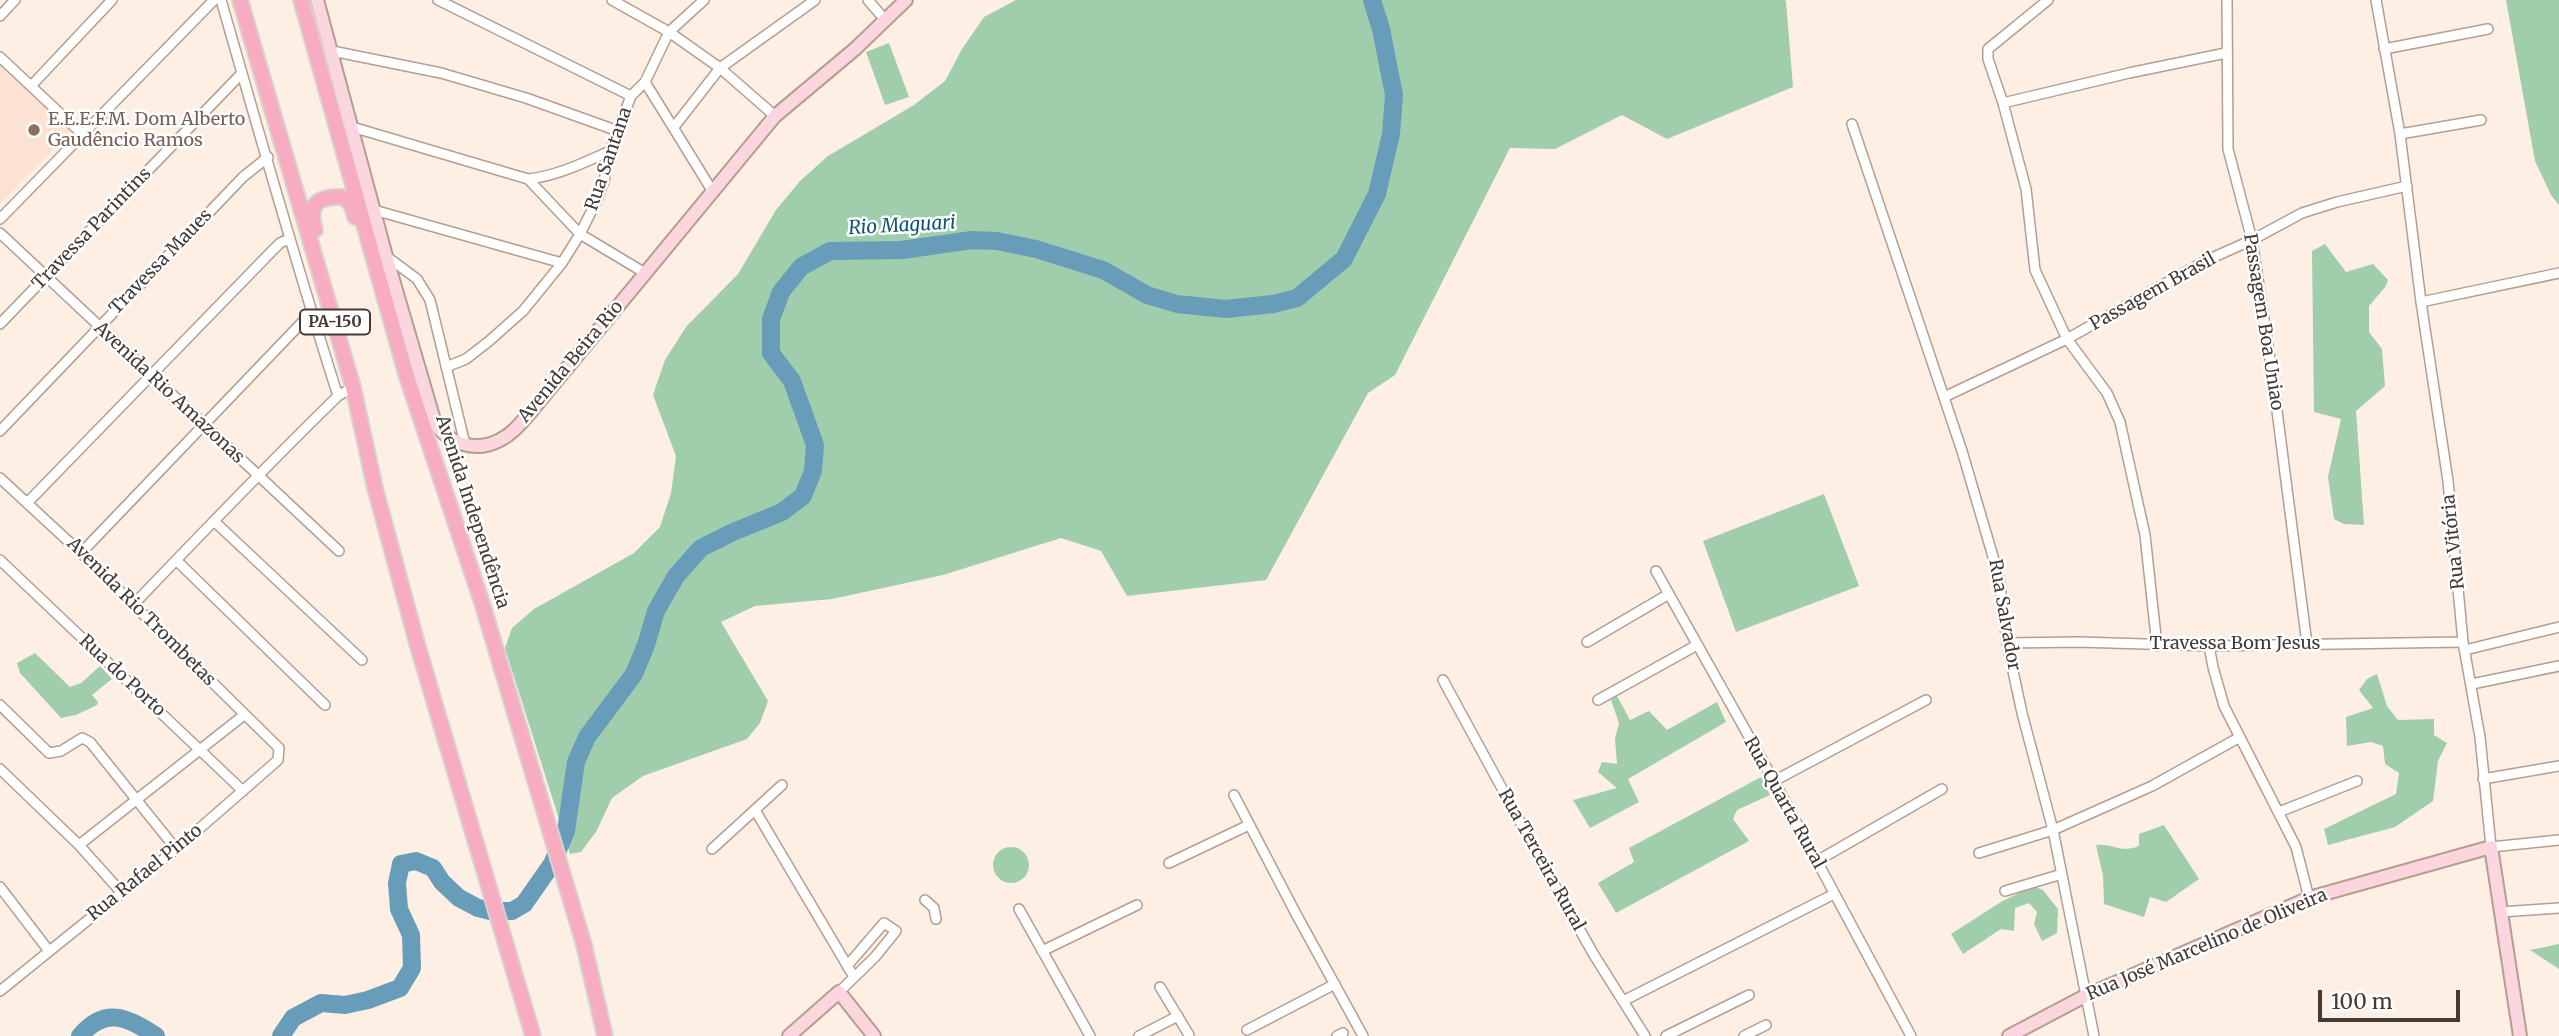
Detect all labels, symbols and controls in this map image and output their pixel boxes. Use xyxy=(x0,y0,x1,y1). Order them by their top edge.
street label: Rua Santana xyxy=(581,104,637,214)
place label: E.E.E.F.M. Dom Alberto Gaudêncio Ramos xyxy=(48,109,245,152)
marker: E.E.E.F.M. Dom Alberto Gaudêncio Ramos xyxy=(26,122,42,138)
street label: Travessa Parintins xyxy=(28,163,156,295)
street label: Travessa Maues xyxy=(105,205,217,319)
water label: Rio Maguari xyxy=(848,212,956,240)
street label: Passagem Boa Uniao xyxy=(2238,232,2288,412)
street label: Passagem Brasil xyxy=(2086,248,2220,336)
street label: Avenida Beira Rio xyxy=(514,297,628,427)
road number: PA-150 xyxy=(300,310,370,334)
street label: Avenida Rio Amazonas xyxy=(89,318,249,468)
street label: Avenida Independência xyxy=(431,413,513,611)
street label: Rua Vitória xyxy=(2438,493,2470,591)
street label: Avenida Rio Trombetas xyxy=(62,533,220,691)
street label: Rua Salvador xyxy=(1984,558,2024,672)
street label: Rua do Porto xyxy=(74,631,170,721)
street label: Travessa Bom Jesus xyxy=(2150,633,2320,655)
street label: Rua Quarta Rural xyxy=(1739,733,1829,873)
street label: Rua Terceira Rural xyxy=(1493,785,1589,935)
street label: Rua Rafael Pinto xyxy=(83,820,207,926)
street label: Rua José Marcelino de Oliveira xyxy=(2083,884,2331,1006)
scale bar xyxy=(2321,976,2463,1020)
text: 100 m xyxy=(2331,988,2393,1015)

